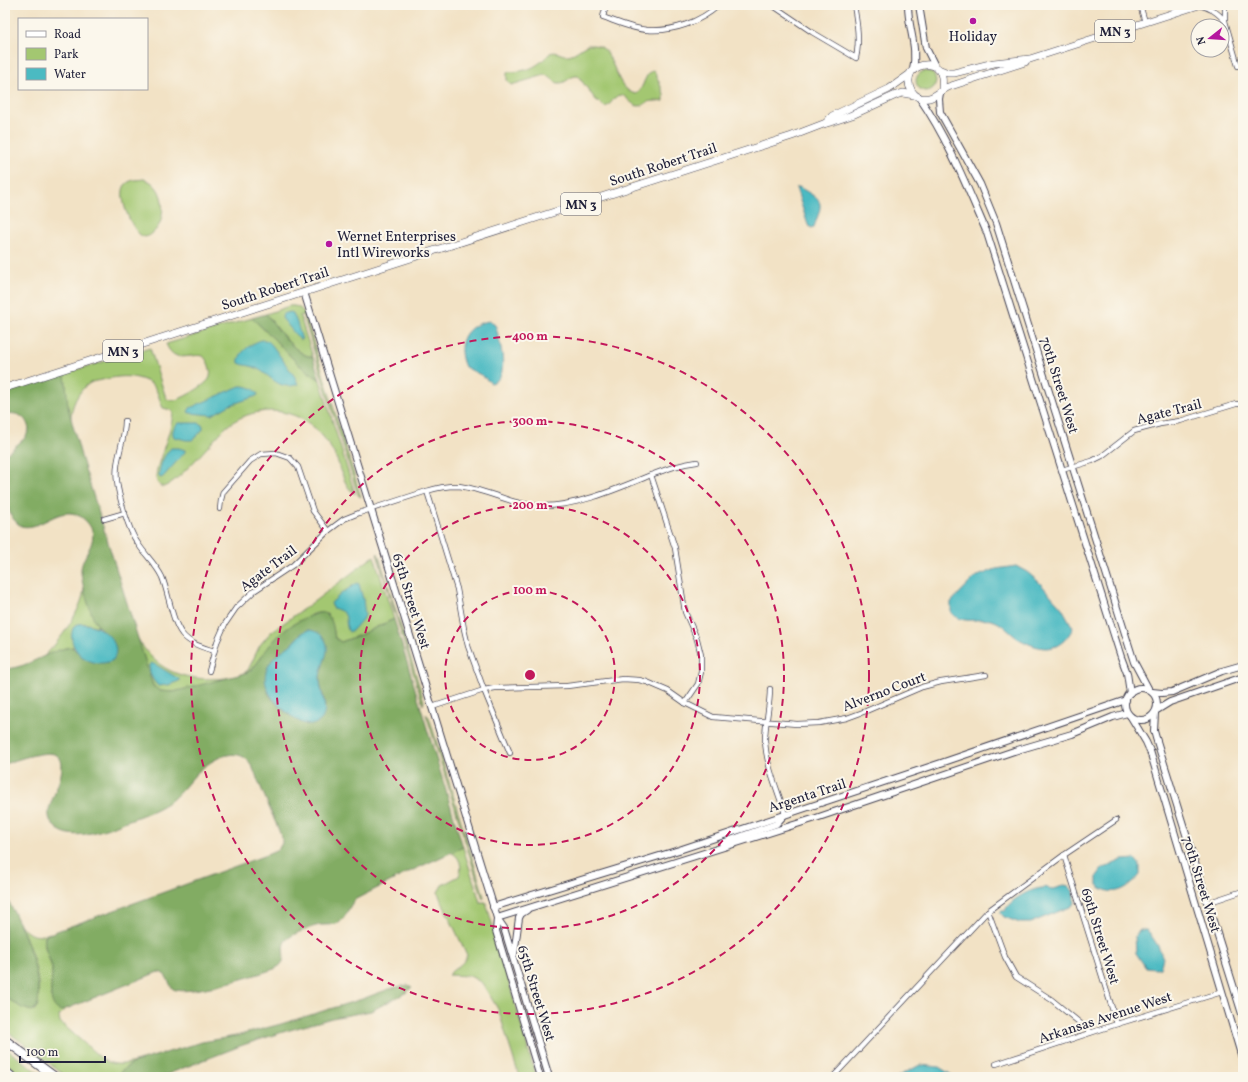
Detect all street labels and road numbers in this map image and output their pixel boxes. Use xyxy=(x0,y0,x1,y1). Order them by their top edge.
road number: MN 3 xyxy=(1095,20,1135,42)
street label: South Robert Trail xyxy=(607,139,720,192)
road number: MN 3 xyxy=(561,193,601,215)
street label: South Robert Trail xyxy=(219,263,332,316)
street label: 70th Street West xyxy=(1035,335,1082,436)
road number: MN 3 xyxy=(103,340,143,362)
street label: Agate Trail xyxy=(1135,395,1204,430)
street label: Agate Trail xyxy=(237,542,301,597)
street label: 65th Street West xyxy=(387,551,434,652)
street label: Alverno Court xyxy=(840,668,929,717)
street label: Argenta Trail xyxy=(766,775,849,818)
street label: 70th Street West xyxy=(1177,834,1224,935)
street label: 69th Street West xyxy=(1076,886,1123,987)
street label: 65th Street West xyxy=(512,943,559,1044)
street label: Arkansas Avenue West xyxy=(1036,988,1175,1049)

